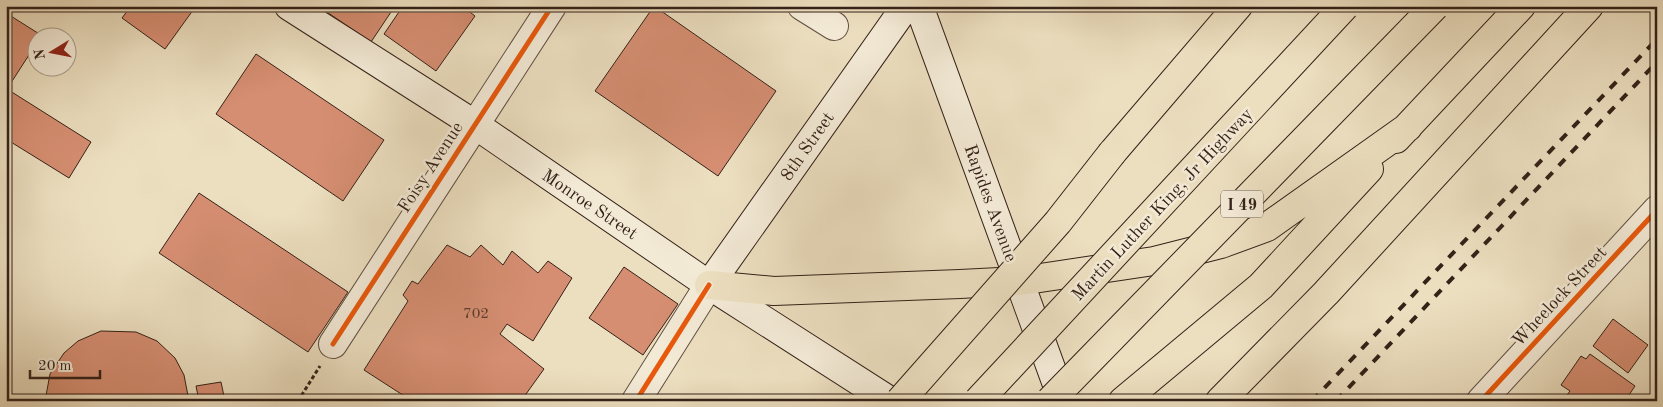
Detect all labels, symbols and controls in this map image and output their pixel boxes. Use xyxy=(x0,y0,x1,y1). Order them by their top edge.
north arrow xyxy=(28,28,78,78)
text: N xyxy=(32,47,48,61)
street label: Martin Luther King, Jr Highway xyxy=(1069,105,1257,304)
street label: 8th Street xyxy=(778,109,838,184)
street label: Foisy Avenue xyxy=(395,119,467,216)
street label: Rapides Avenue xyxy=(960,142,1020,265)
street label: Monroe Street xyxy=(538,166,641,243)
road number: I 49 xyxy=(1221,190,1263,218)
street label: Wheelock Street xyxy=(1509,243,1610,350)
house number: 702 xyxy=(463,307,489,322)
scale bar xyxy=(30,347,100,379)
text: 20 m xyxy=(38,359,72,374)

